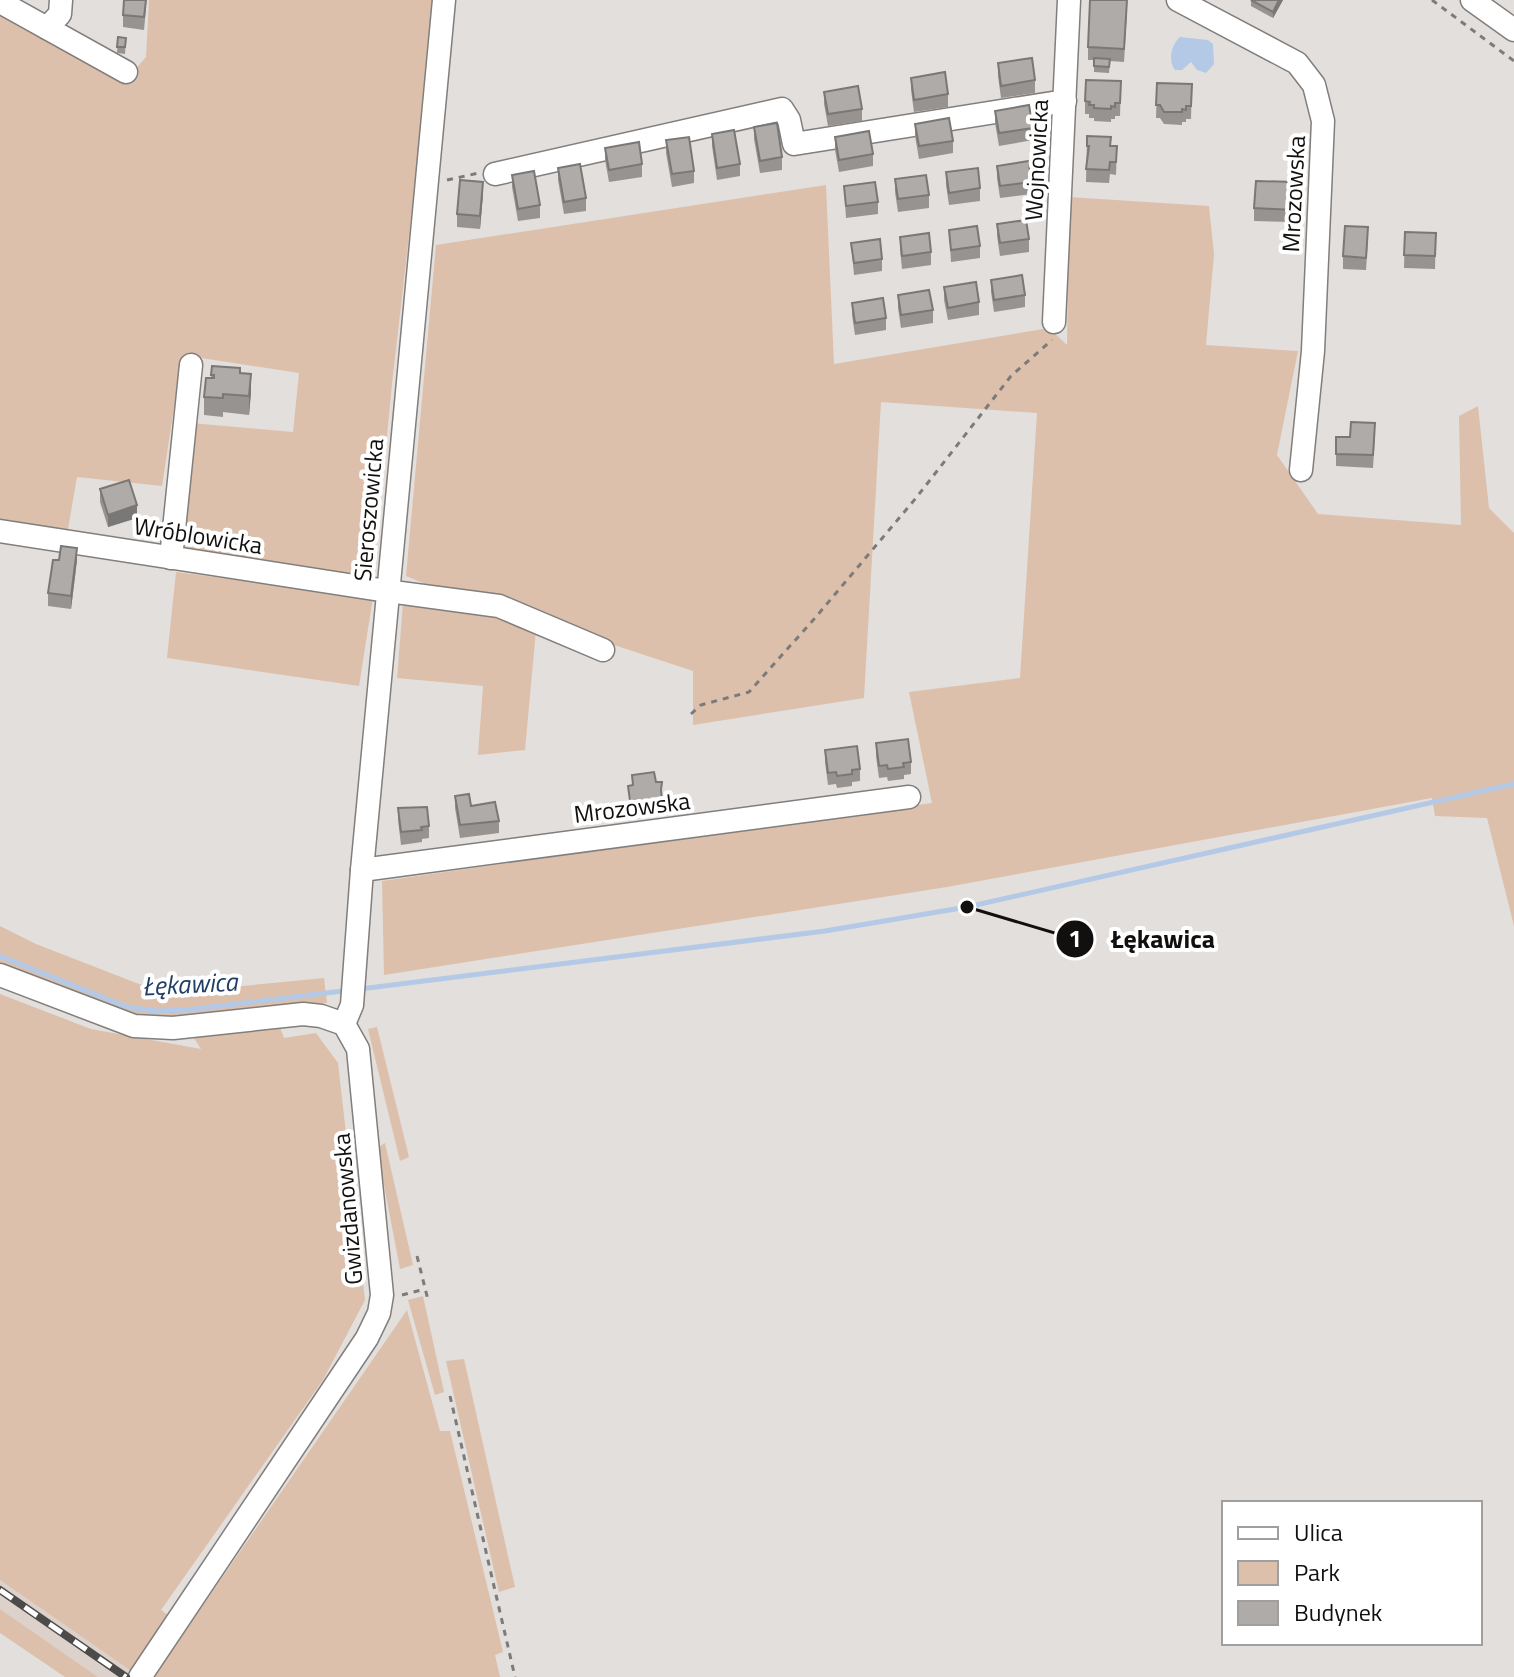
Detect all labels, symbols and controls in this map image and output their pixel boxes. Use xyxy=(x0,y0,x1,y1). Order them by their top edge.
street label: Wojnowicka xyxy=(1015,98,1057,222)
street label: Mrozowska xyxy=(1272,135,1314,253)
street label: Sieroszowicka xyxy=(344,437,392,583)
street label: Wróblowicka xyxy=(131,507,265,563)
street label: Mrozowska xyxy=(572,782,692,832)
callout: Łękawica xyxy=(1055,914,1231,964)
text: Łękawica xyxy=(1110,919,1215,958)
text: 1 xyxy=(1068,920,1082,956)
water label: Łękawica xyxy=(142,961,240,1005)
street label: Gwizdanowska xyxy=(322,1132,372,1286)
legend xyxy=(1222,1501,1482,1645)
text: Ulica xyxy=(1294,1514,1343,1550)
text: Park xyxy=(1294,1554,1340,1590)
text: Budynek xyxy=(1294,1594,1383,1630)

